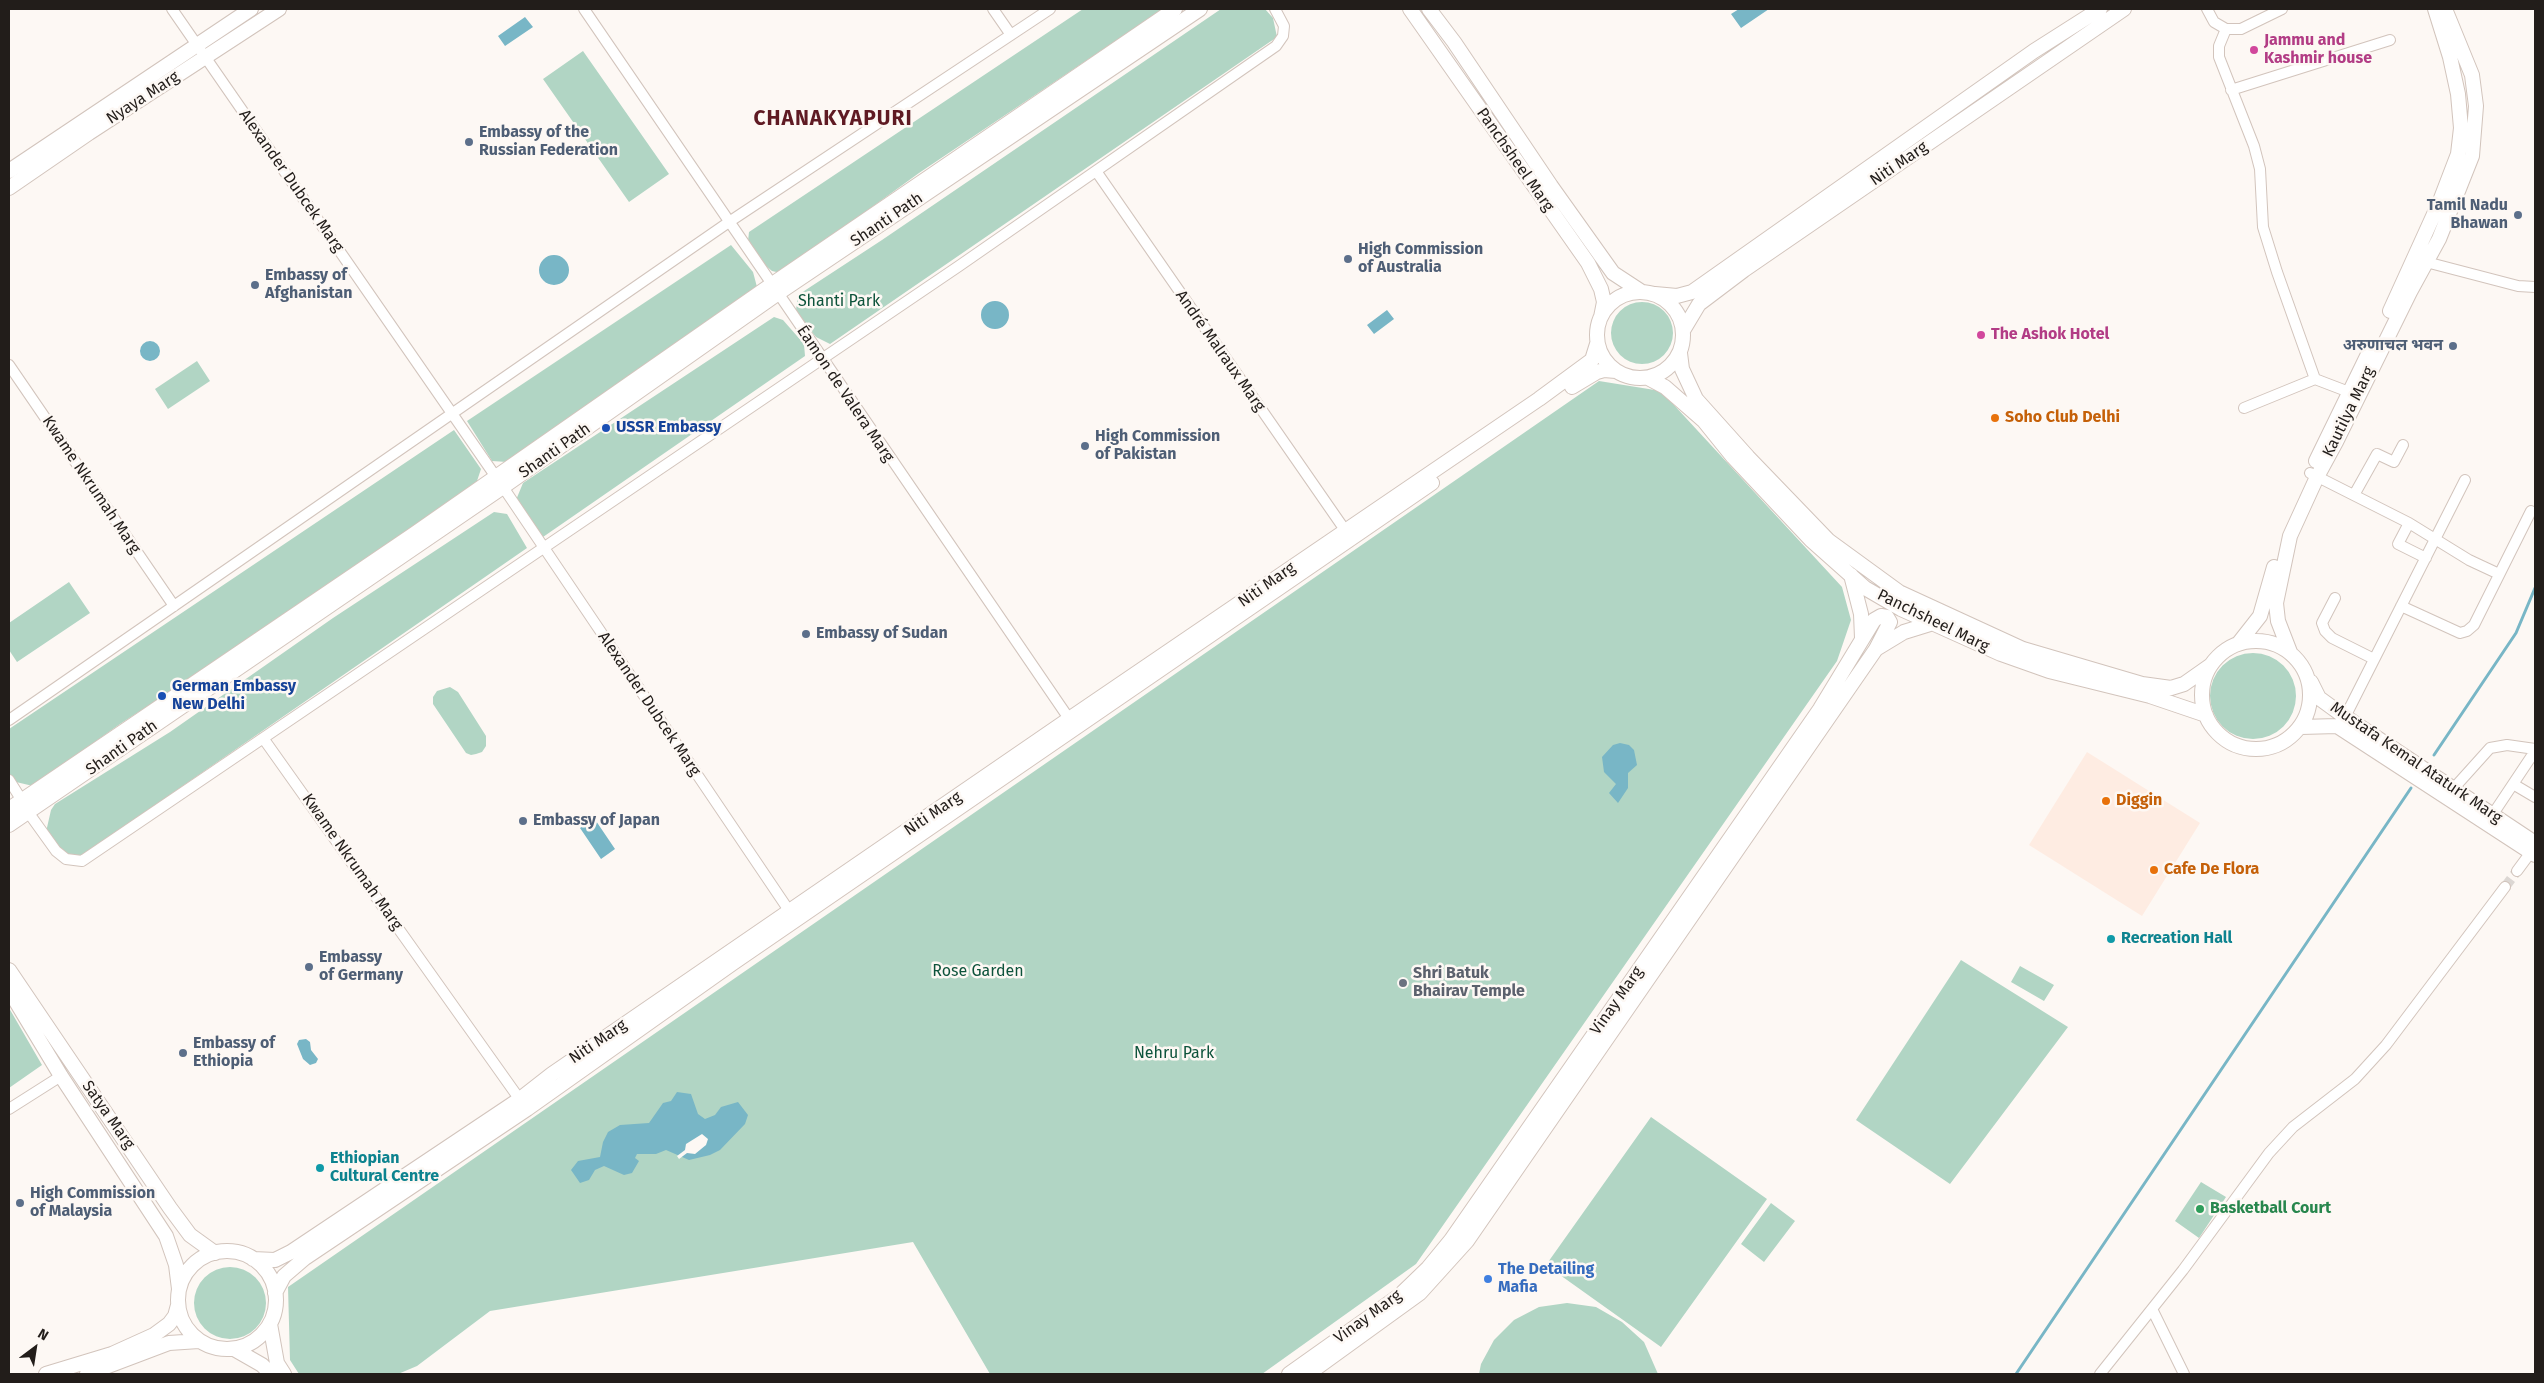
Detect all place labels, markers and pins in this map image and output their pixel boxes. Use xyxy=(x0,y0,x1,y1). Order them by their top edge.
place label: Jammu and Kashmir house xyxy=(2264,31,2372,69)
marker: Jammu and Kashmir house xyxy=(2248,44,2260,56)
place label: Embassy of the Russian Federation xyxy=(479,123,618,161)
marker: Embassy of the Russian Federation xyxy=(463,136,475,148)
place label: Tamil Nadu Bhawan xyxy=(2427,196,2508,234)
marker: Tamil Nadu Bhawan xyxy=(2512,209,2524,221)
place label: High Commission of Australia xyxy=(1358,240,1483,278)
marker: High Commission of Australia xyxy=(1342,253,1354,265)
place label: Embassy of Afghanistan xyxy=(265,266,352,304)
marker: Embassy of Afghanistan xyxy=(249,279,261,291)
place label: The Ashok Hotel xyxy=(1991,325,2109,345)
marker: The Ashok Hotel xyxy=(1975,329,1987,341)
place label: अरुणाचल भवन xyxy=(2343,336,2443,356)
marker: अरुणाचल भवन xyxy=(2447,340,2459,352)
place label: Soho Club Delhi xyxy=(2005,408,2120,428)
marker: Soho Club Delhi xyxy=(1989,412,2001,424)
place label: USSR Embassy xyxy=(616,418,721,438)
marker: USSR Embassy xyxy=(600,422,612,434)
place label: High Commission of Pakistan xyxy=(1095,427,1220,465)
marker: High Commission of Pakistan xyxy=(1079,440,1091,452)
place label: Embassy of Sudan xyxy=(816,624,948,644)
marker: Embassy of Sudan xyxy=(800,628,812,640)
place label: German Embassy New Delhi xyxy=(172,677,296,715)
marker: German Embassy New Delhi xyxy=(156,690,168,702)
place label: Diggin xyxy=(2116,791,2162,811)
marker: Diggin xyxy=(2100,795,2112,807)
place label: Embassy of Japan xyxy=(533,811,660,831)
marker: Embassy of Japan xyxy=(517,815,529,827)
place label: Cafe De Flora xyxy=(2164,860,2259,880)
marker: Cafe De Flora xyxy=(2148,864,2160,876)
place label: Recreation Hall xyxy=(2121,929,2232,949)
marker: Recreation Hall xyxy=(2105,933,2117,945)
place label: Embassy of Germany xyxy=(319,948,403,986)
marker: Embassy of Germany xyxy=(303,961,315,973)
place label: Shri Batuk Bhairav Temple xyxy=(1413,964,1525,1002)
marker: Shri Batuk Bhairav Temple xyxy=(1397,977,1409,989)
place label: Embassy of Ethiopia xyxy=(193,1034,275,1072)
marker: Embassy of Ethiopia xyxy=(177,1047,189,1059)
place label: Ethiopian Cultural Centre xyxy=(330,1149,439,1187)
marker: Ethiopian Cultural Centre xyxy=(314,1162,326,1174)
place label: High Commission of Malaysia xyxy=(30,1184,155,1222)
marker: High Commission of Malaysia xyxy=(14,1197,26,1209)
place label: Basketball Court xyxy=(2210,1199,2331,1219)
marker: Basketball Court xyxy=(2194,1203,2206,1215)
place label: The Detailing Mafia xyxy=(1498,1260,1594,1298)
marker: The Detailing Mafia xyxy=(1482,1273,1494,1285)

